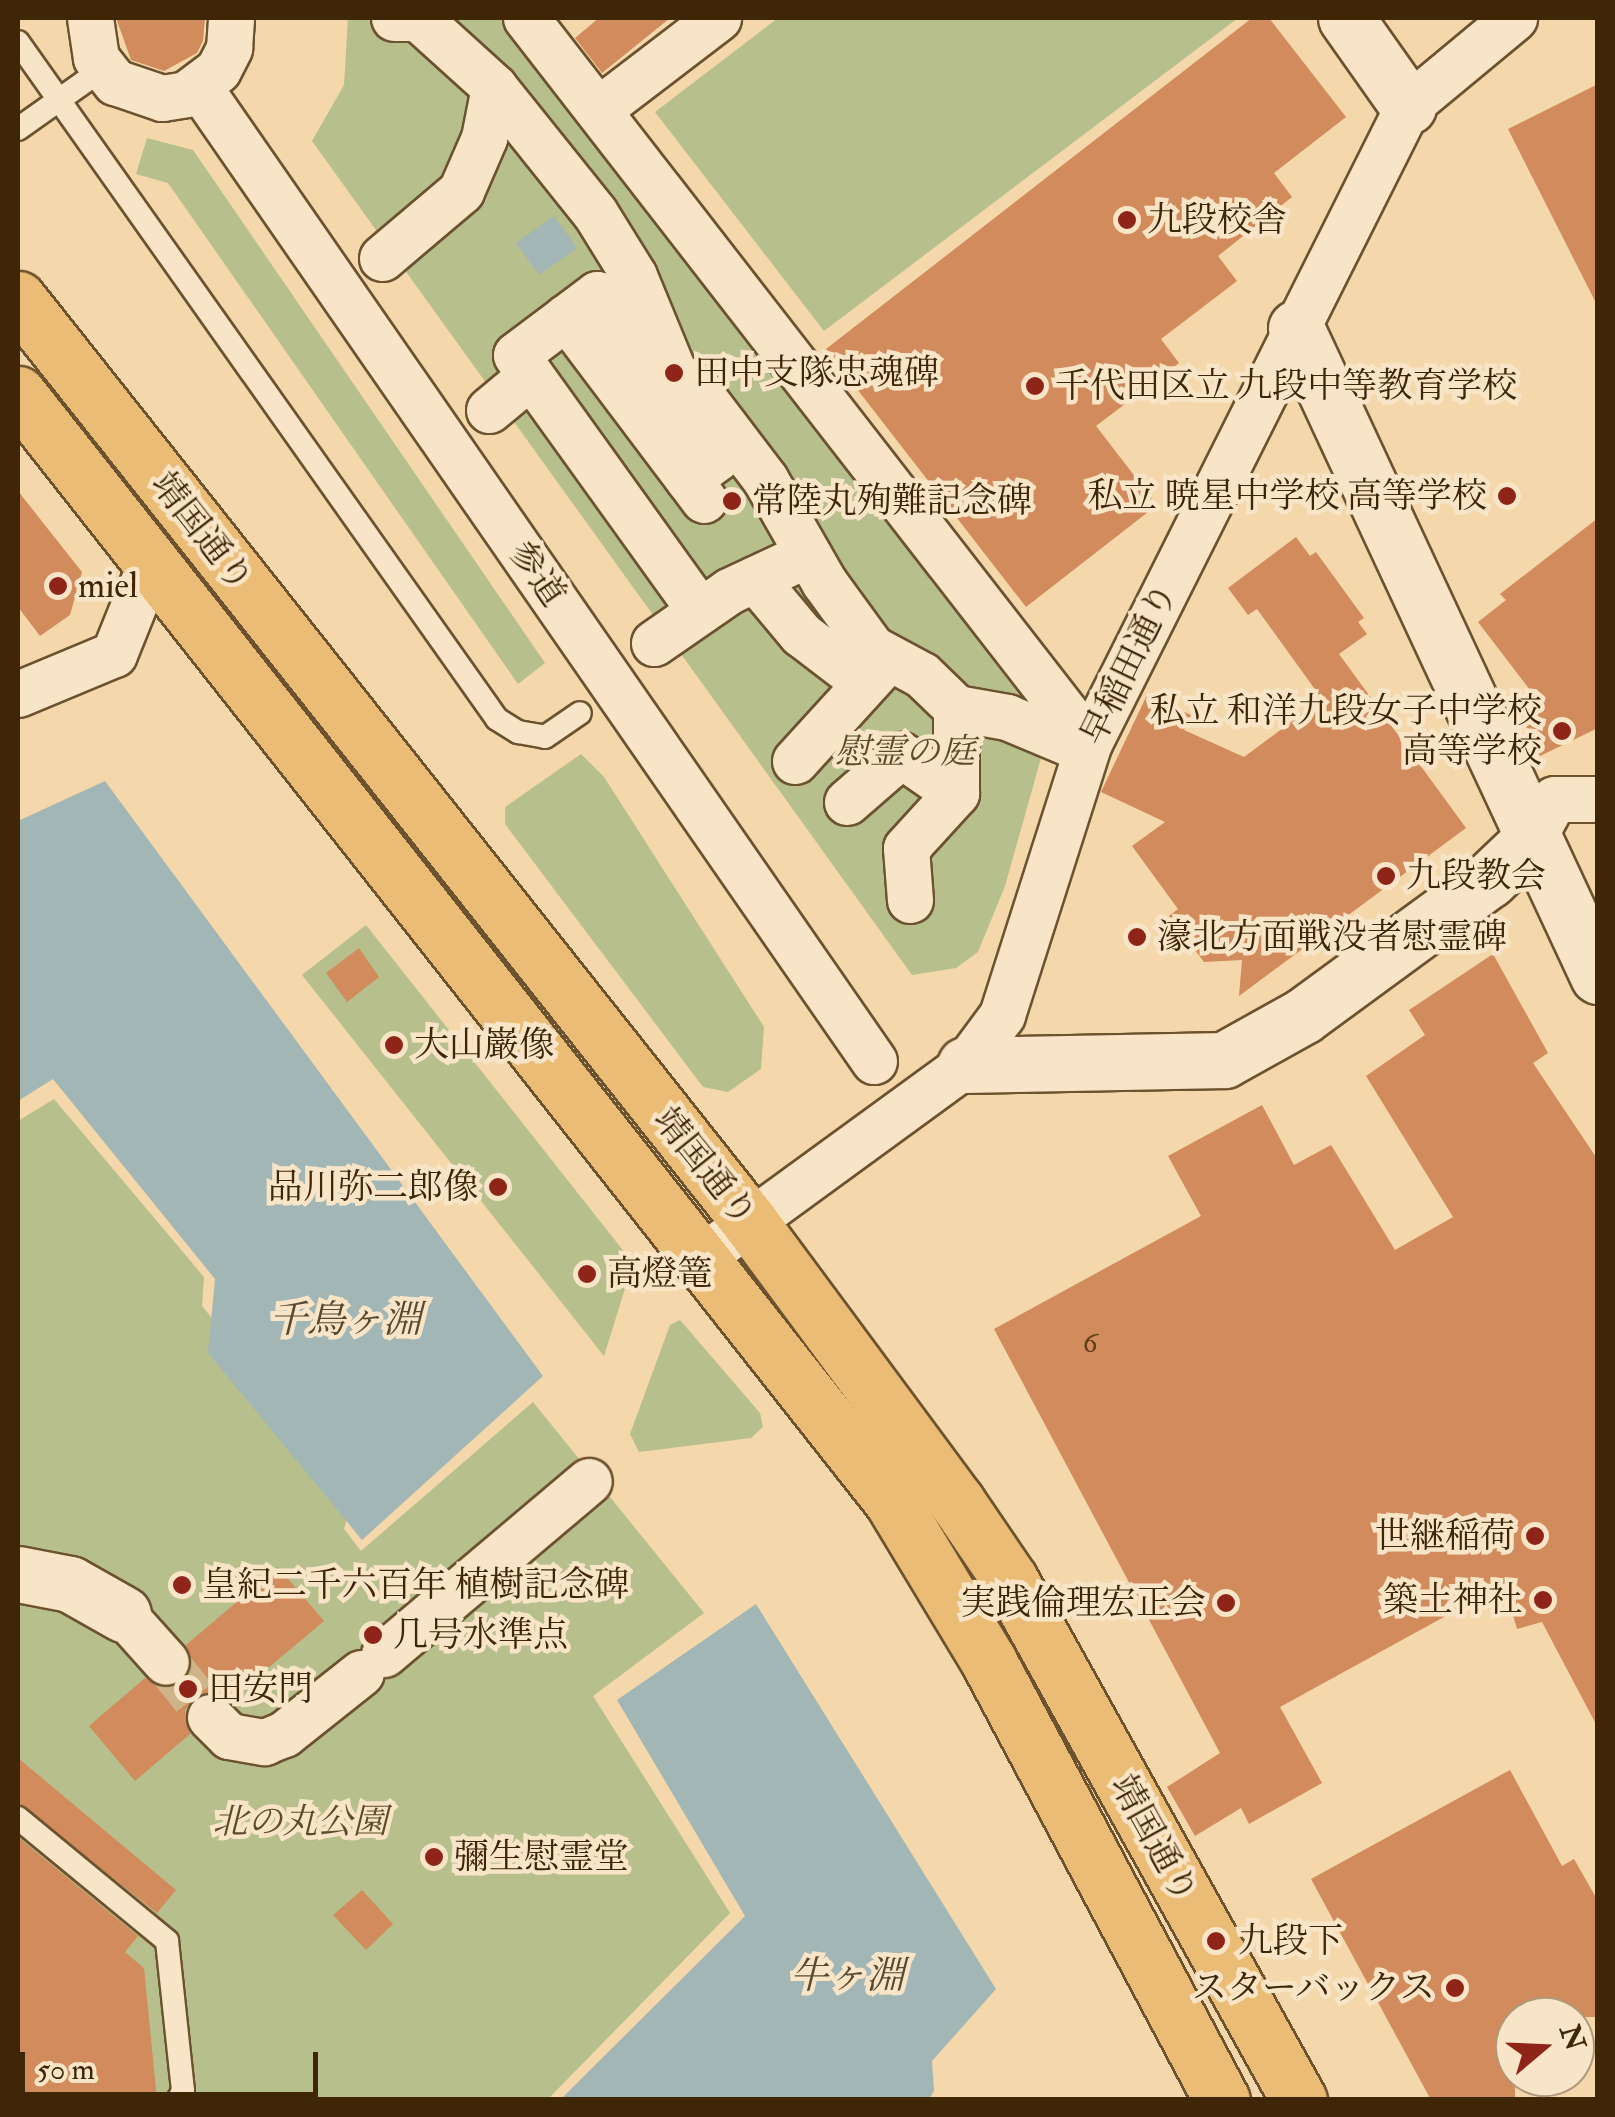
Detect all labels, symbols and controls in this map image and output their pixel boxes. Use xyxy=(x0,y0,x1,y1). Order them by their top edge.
place label: 九段校舎 xyxy=(1147,199,1287,241)
marker: 九段校舎 xyxy=(1116,209,1138,231)
place label: 田中支隊忠魂碑 xyxy=(694,352,939,394)
marker: 田中支隊忠魂碑 xyxy=(663,362,685,384)
place label: 千代田区立 九段中等教育学校 xyxy=(1055,365,1517,407)
marker: 千代田区立 九段中等教育学校 xyxy=(1024,375,1046,397)
street label: 靖国通り xyxy=(142,464,262,600)
place label: 私立 暁星中学校 高等学校 xyxy=(1087,475,1487,517)
place label: 常陸丸殉難記念碑 xyxy=(752,480,1032,522)
marker: 私立 暁星中学校 高等学校 xyxy=(1496,485,1518,507)
marker: 常陸丸殉難記念碑 xyxy=(721,490,743,512)
street label: 参道 xyxy=(500,533,574,615)
place label: miel xyxy=(78,565,138,607)
marker: miel xyxy=(47,575,69,597)
street label: 早稲田通り xyxy=(1072,576,1186,752)
place label: 私立 和洋九段女子中学校 高等学校 xyxy=(1150,690,1542,772)
marker: 私立 和洋九段女子中学校 高等学校 xyxy=(1551,720,1573,742)
park label: 慰霊の庭 xyxy=(835,731,975,773)
place label: 九段教会 xyxy=(1406,855,1546,897)
marker: 九段教会 xyxy=(1375,865,1397,887)
place label: 濠北方面戦没者慰霊碑 xyxy=(1157,916,1507,958)
marker: 濠北方面戦没者慰霊碑 xyxy=(1126,926,1148,948)
place label: 大山巌像 xyxy=(414,1024,554,1066)
marker: 大山巌像 xyxy=(383,1034,405,1056)
street label: 靖国通り xyxy=(645,1099,765,1235)
place label: 品川弥二郎像 xyxy=(268,1166,478,1208)
marker: 品川弥二郎像 xyxy=(487,1176,509,1198)
place label: 高燈篭 xyxy=(607,1253,712,1295)
marker: 高燈篭 xyxy=(576,1263,598,1285)
water label: 千鳥ヶ淵 xyxy=(269,1298,421,1344)
house number: 6 xyxy=(1082,1325,1098,1361)
place label: 世継稲荷 xyxy=(1375,1515,1515,1557)
marker: 世継稲荷 xyxy=(1524,1525,1546,1547)
place label: 皇紀二千六百年 植樹記念碑 xyxy=(202,1564,629,1606)
marker: 皇紀二千六百年 植樹記念碑 xyxy=(171,1574,193,1596)
place label: 築土神社 xyxy=(1383,1579,1523,1621)
place label: 実践倫理宏正会 xyxy=(961,1582,1206,1624)
marker: 築土神社 xyxy=(1532,1589,1554,1611)
marker: 実践倫理宏正会 xyxy=(1215,1592,1237,1614)
place label: 几号水準点 xyxy=(393,1614,568,1656)
marker: 几号水準点 xyxy=(362,1624,384,1646)
place label: 田安門 xyxy=(208,1668,313,1710)
marker: 田安門 xyxy=(177,1678,199,1700)
street label: 靖国通り xyxy=(1102,1768,1206,1910)
park label: 北の丸公園 xyxy=(213,1801,387,1843)
place label: 彌生慰霊堂 xyxy=(454,1836,629,1878)
marker: 彌生慰霊堂 xyxy=(423,1846,445,1868)
place label: 九段下 xyxy=(1238,1920,1343,1962)
marker: 九段下 xyxy=(1203,1928,1229,1954)
water label: 牛ヶ淵 xyxy=(790,1954,904,2000)
place label: スターバックス xyxy=(1190,1967,1435,2009)
marker: スターバックス xyxy=(1444,1977,1466,1999)
north arrow xyxy=(1495,1997,1595,2097)
text: N xyxy=(1551,2020,1593,2055)
scale bar xyxy=(25,2032,322,2094)
text: 50 m xyxy=(37,2051,95,2088)

